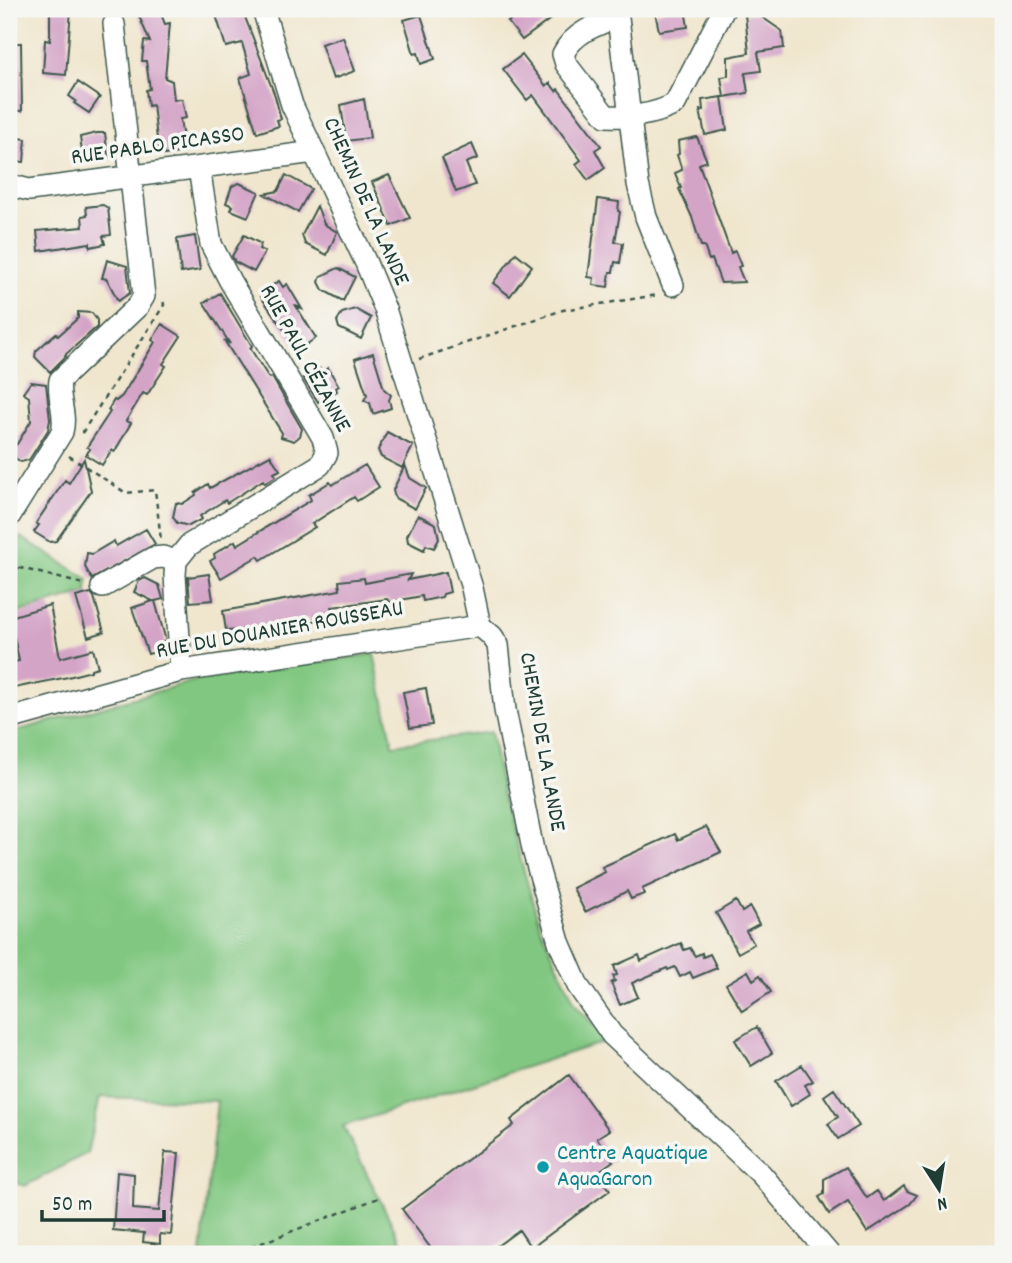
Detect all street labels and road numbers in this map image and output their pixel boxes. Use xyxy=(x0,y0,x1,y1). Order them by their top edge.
street label: CHEMIN DE LA LANDE xyxy=(313,112,417,292)
street label: RUE PABLO PICASSO xyxy=(69,118,247,176)
street label: RUE PAUL CÉZANNE xyxy=(250,279,359,439)
street label: RUE DU DOUANIER ROUSSEAU xyxy=(154,593,406,669)
street label: CHEMIN DE LA LANDE xyxy=(509,650,573,835)

